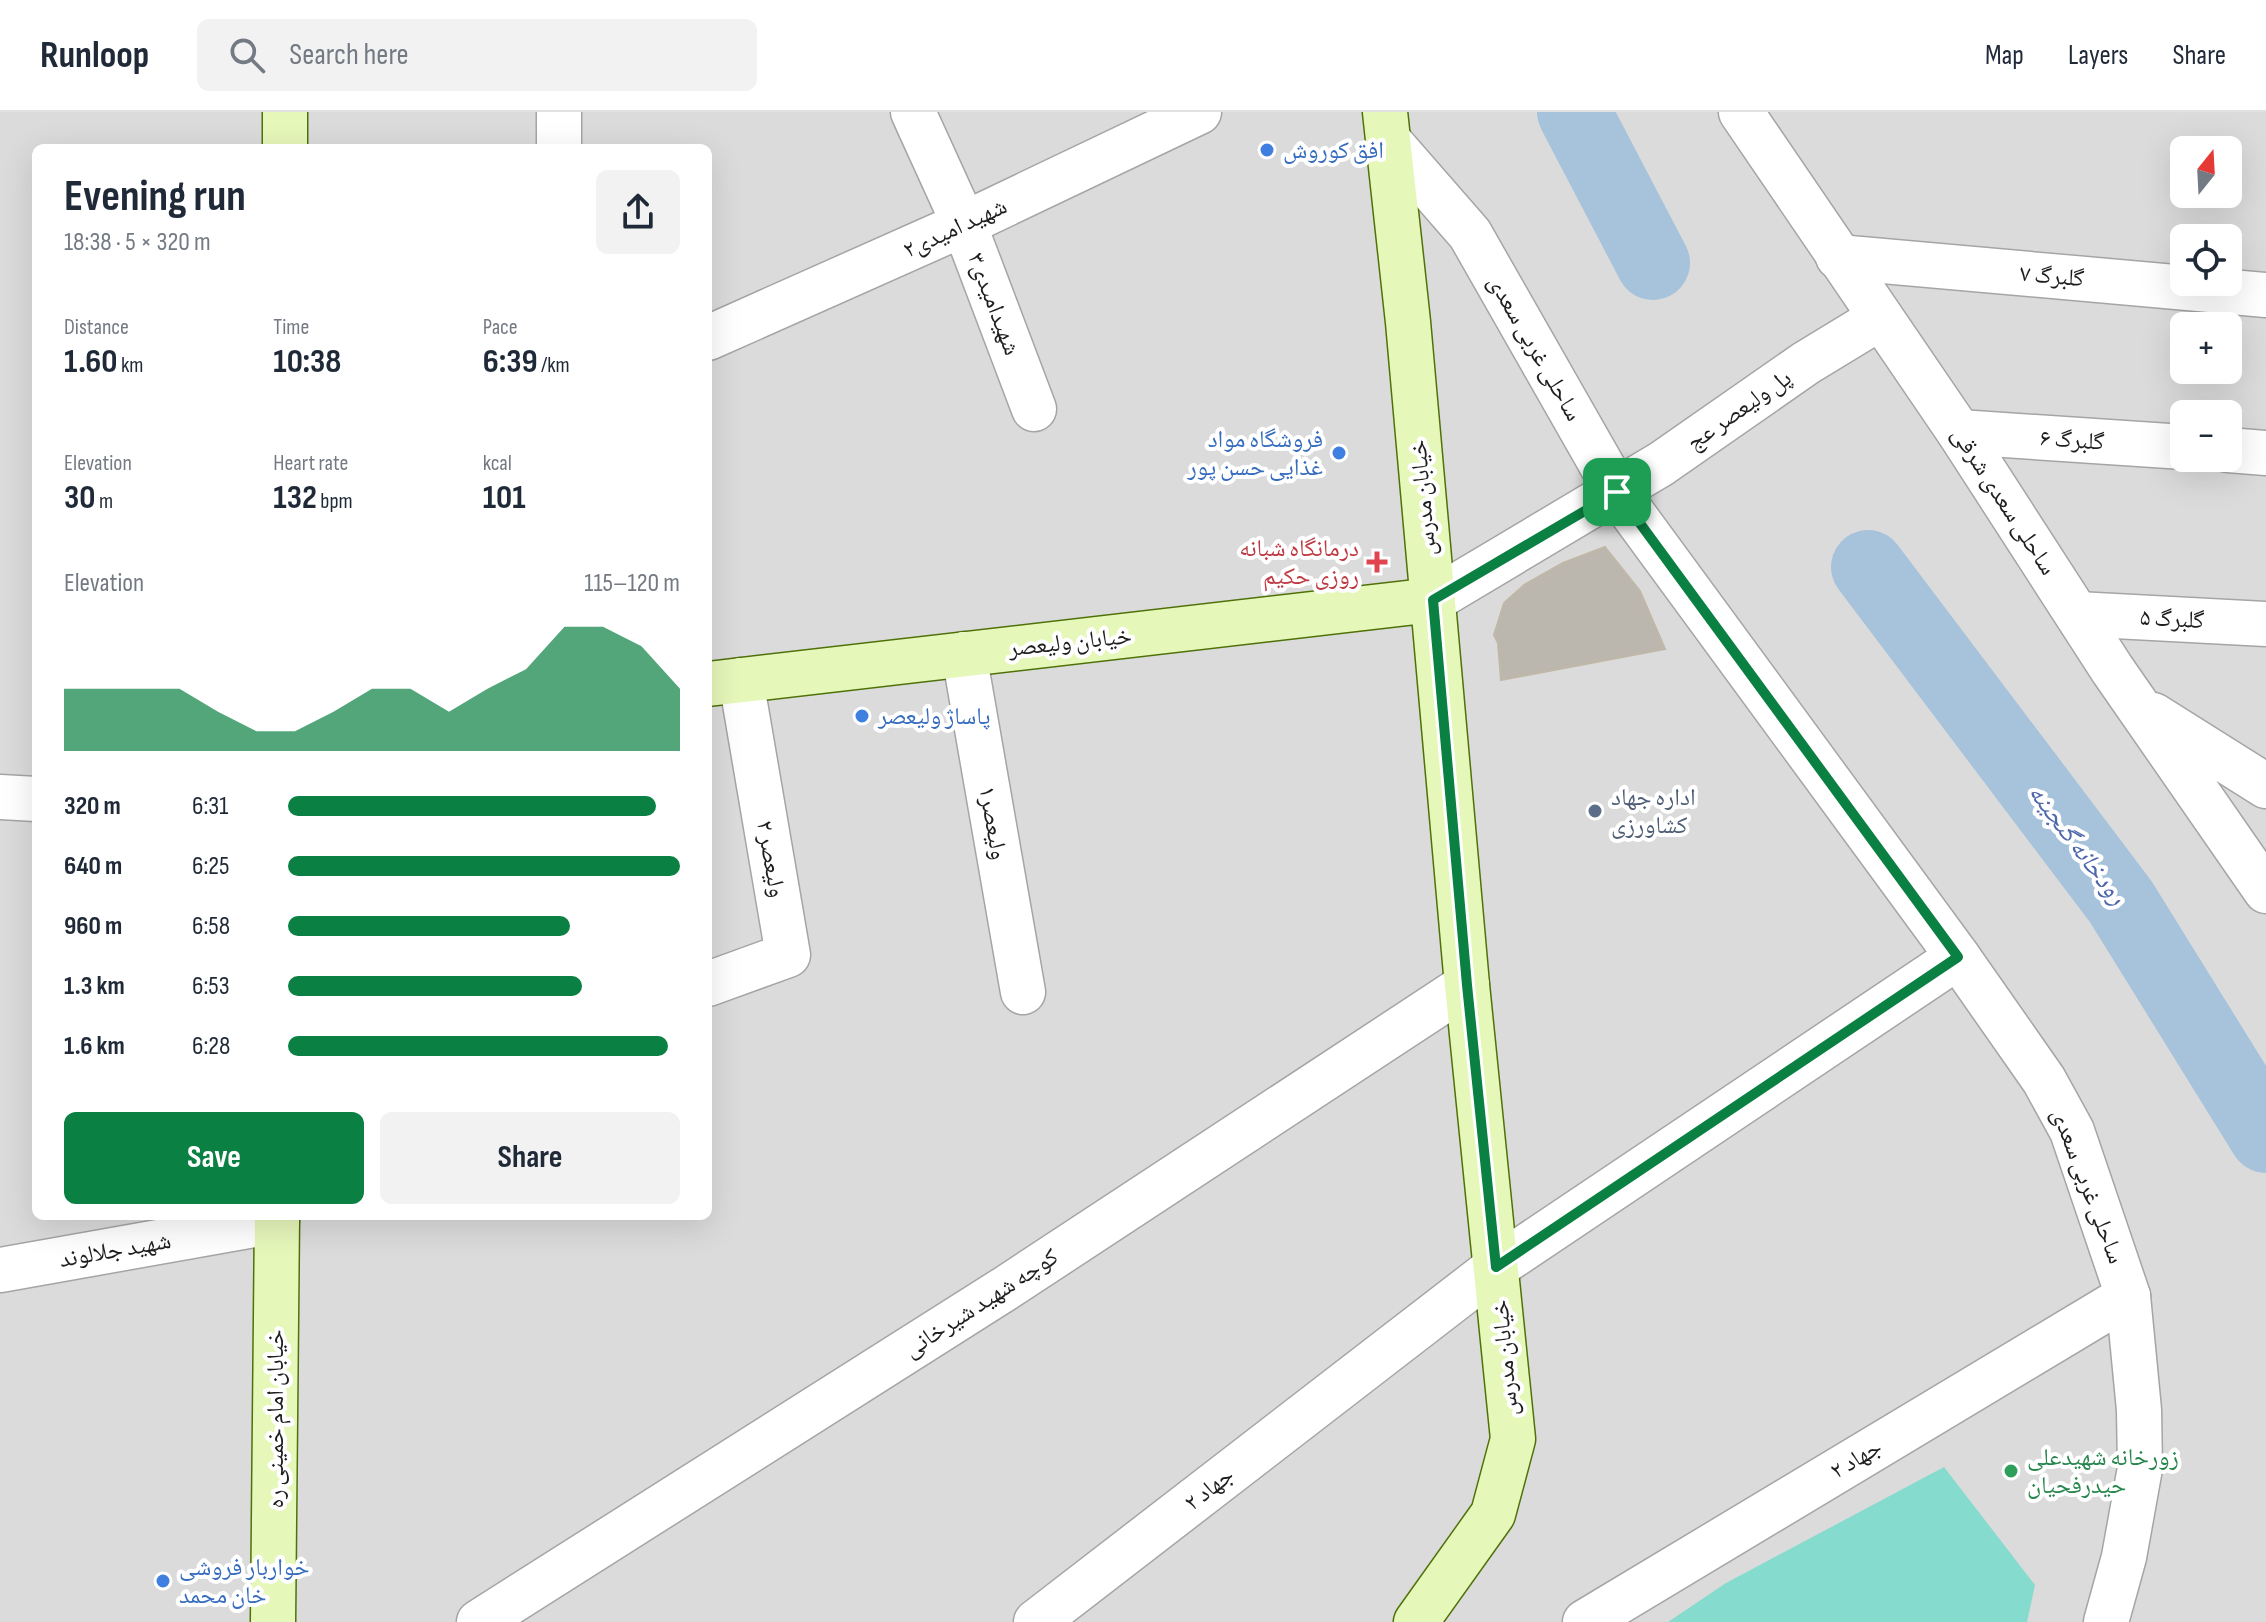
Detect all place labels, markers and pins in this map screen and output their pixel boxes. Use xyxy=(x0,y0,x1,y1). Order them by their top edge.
place label: افق کوروش xyxy=(1283,136,1384,165)
marker: افق کوروش xyxy=(1258,141,1276,159)
place label: فروشگاه مواد غذایی حسن پور xyxy=(1186,425,1323,482)
marker: فروشگاه مواد غذایی حسن پور xyxy=(1330,444,1348,462)
pin xyxy=(1583,458,1651,526)
place label: درمانگاه شبانه روزی حکیم xyxy=(1239,534,1359,592)
marker: درمانگاه شبانه روزی حکیم xyxy=(1366,551,1388,573)
place label: پاساژ ولیعصر xyxy=(877,702,991,731)
marker: پاساژ ولیعصر xyxy=(853,707,871,725)
place label: اداره جهاد کشاورزی xyxy=(1611,783,1696,840)
marker: اداره جهاد کشاورزی xyxy=(1586,802,1604,820)
place label: زورخانه شهیدعلی حیدرفحیان xyxy=(2027,1443,2179,1500)
marker: زورخانه شهیدعلی حیدرفحیان xyxy=(2002,1462,2020,1480)
place label: خواربار فروشی خان محمد xyxy=(179,1553,310,1610)
marker: خواربار فروشی خان محمد xyxy=(154,1572,172,1590)

